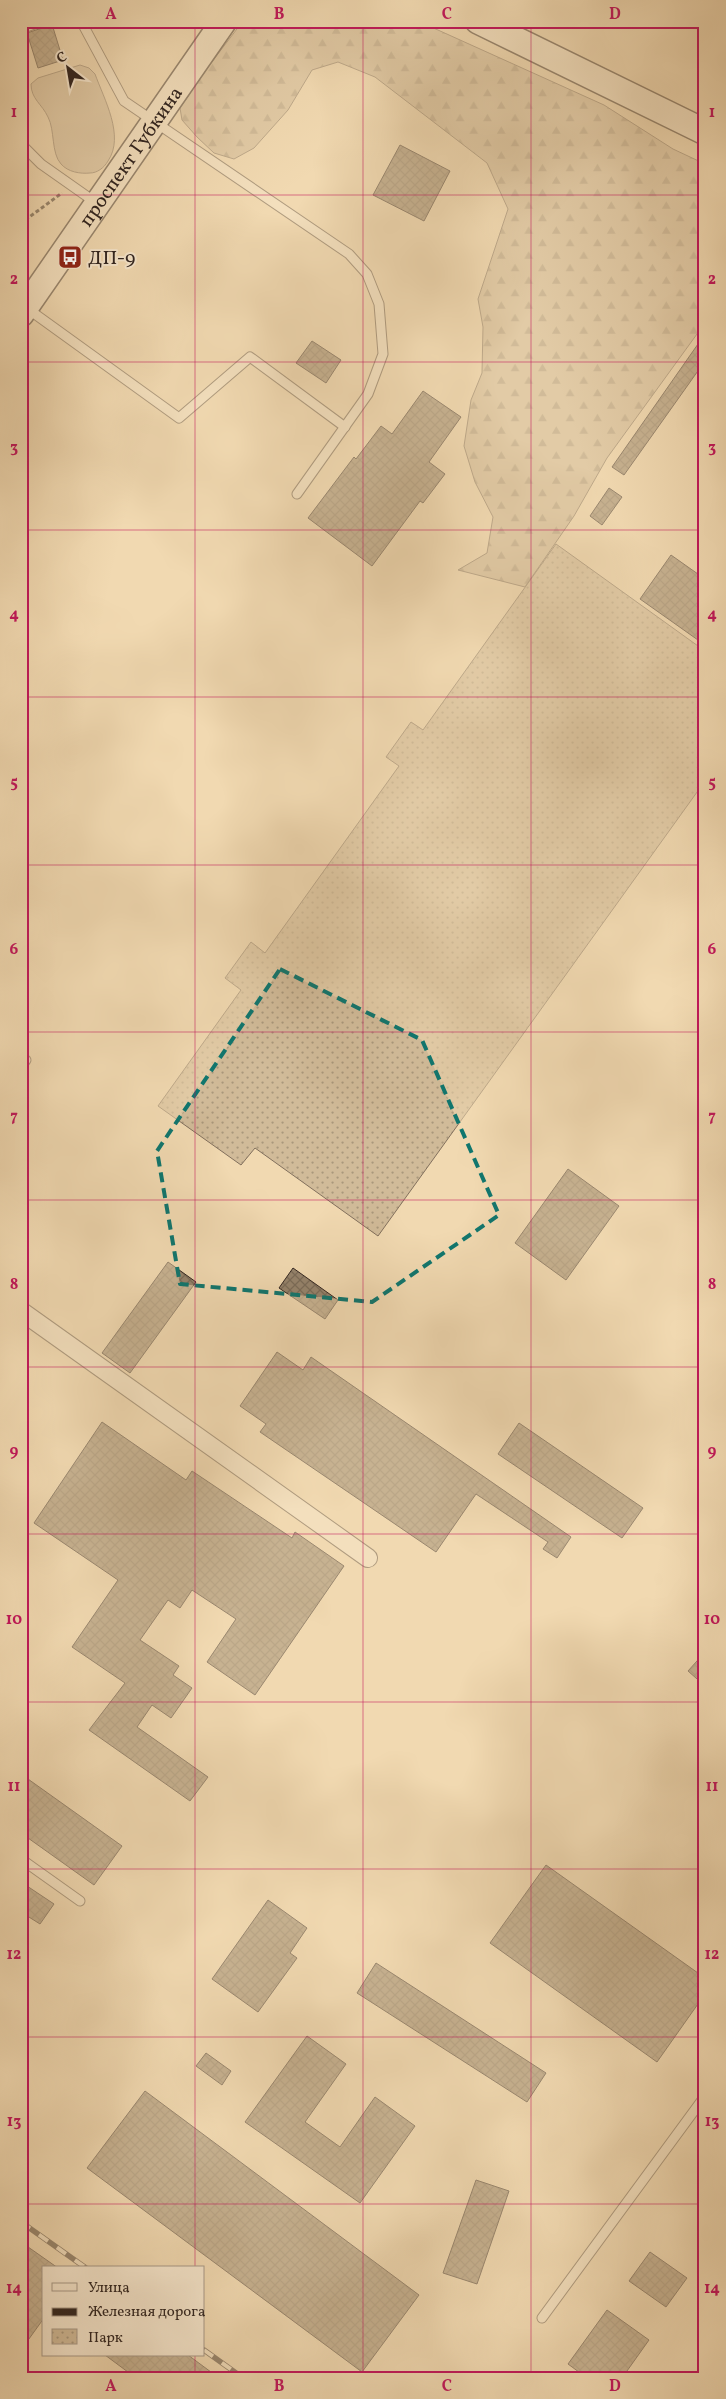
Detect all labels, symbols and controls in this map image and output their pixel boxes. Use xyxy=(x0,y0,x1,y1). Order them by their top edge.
text: A xyxy=(105,4,117,26)
text: B xyxy=(274,4,285,26)
text: C xyxy=(442,4,452,26)
text: D xyxy=(609,4,621,26)
north arrow xyxy=(42,42,92,92)
text: С xyxy=(53,48,71,69)
street label: проспект Губкина xyxy=(73,81,191,233)
text: 1 xyxy=(11,102,17,124)
text: 1 xyxy=(709,102,715,124)
bus stop icon: ДП-9 xyxy=(57,244,83,270)
place label: ДП-9 xyxy=(88,245,136,273)
text: 2 xyxy=(10,269,18,291)
text: 2 xyxy=(708,269,716,291)
text: 3 xyxy=(10,437,18,459)
text: 3 xyxy=(708,437,716,459)
text: 4 xyxy=(9,604,19,626)
text: 4 xyxy=(707,604,717,626)
text: 5 xyxy=(10,772,18,794)
text: 5 xyxy=(708,772,716,794)
text: 6 xyxy=(10,939,19,961)
text: 6 xyxy=(708,939,717,961)
text: 7 xyxy=(10,1106,18,1128)
text: 7 xyxy=(708,1106,716,1128)
text: 8 xyxy=(10,1274,18,1296)
text: 8 xyxy=(708,1274,716,1296)
text: 9 xyxy=(10,1441,19,1463)
text: 9 xyxy=(708,1441,717,1463)
text: 10 xyxy=(6,1609,22,1631)
text: 10 xyxy=(704,1609,720,1631)
text: 11 xyxy=(8,1776,20,1798)
text: 11 xyxy=(706,1776,718,1798)
text: 12 xyxy=(7,1944,21,1966)
text: 12 xyxy=(705,1944,719,1966)
text: 13 xyxy=(7,2111,21,2133)
text: 13 xyxy=(705,2111,719,2133)
legend xyxy=(42,2266,205,2356)
text: 14 xyxy=(6,2278,22,2300)
text: Улица xyxy=(88,2278,130,2299)
text: 14 xyxy=(704,2278,720,2300)
text: Железная дорога xyxy=(88,2302,205,2323)
text: Парк xyxy=(88,2328,123,2349)
text: A xyxy=(105,2376,117,2398)
text: B xyxy=(274,2376,285,2398)
text: C xyxy=(442,2376,452,2398)
text: D xyxy=(609,2376,621,2398)

